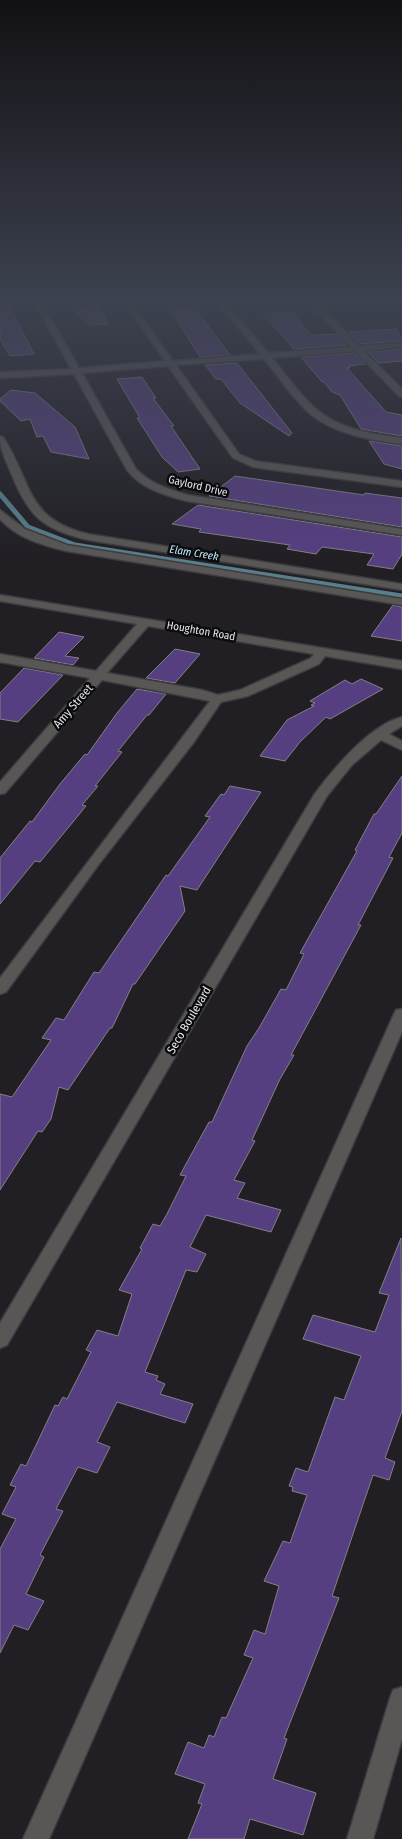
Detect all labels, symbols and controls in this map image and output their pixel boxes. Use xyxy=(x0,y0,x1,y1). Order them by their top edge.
street label: Gaylord Drive xyxy=(167,473,229,499)
water label: Elam Creek xyxy=(169,543,220,563)
street label: Houghton Road xyxy=(166,619,236,643)
street label: Amy Street xyxy=(50,681,96,731)
street label: Seco Boulevard xyxy=(164,984,214,1056)

